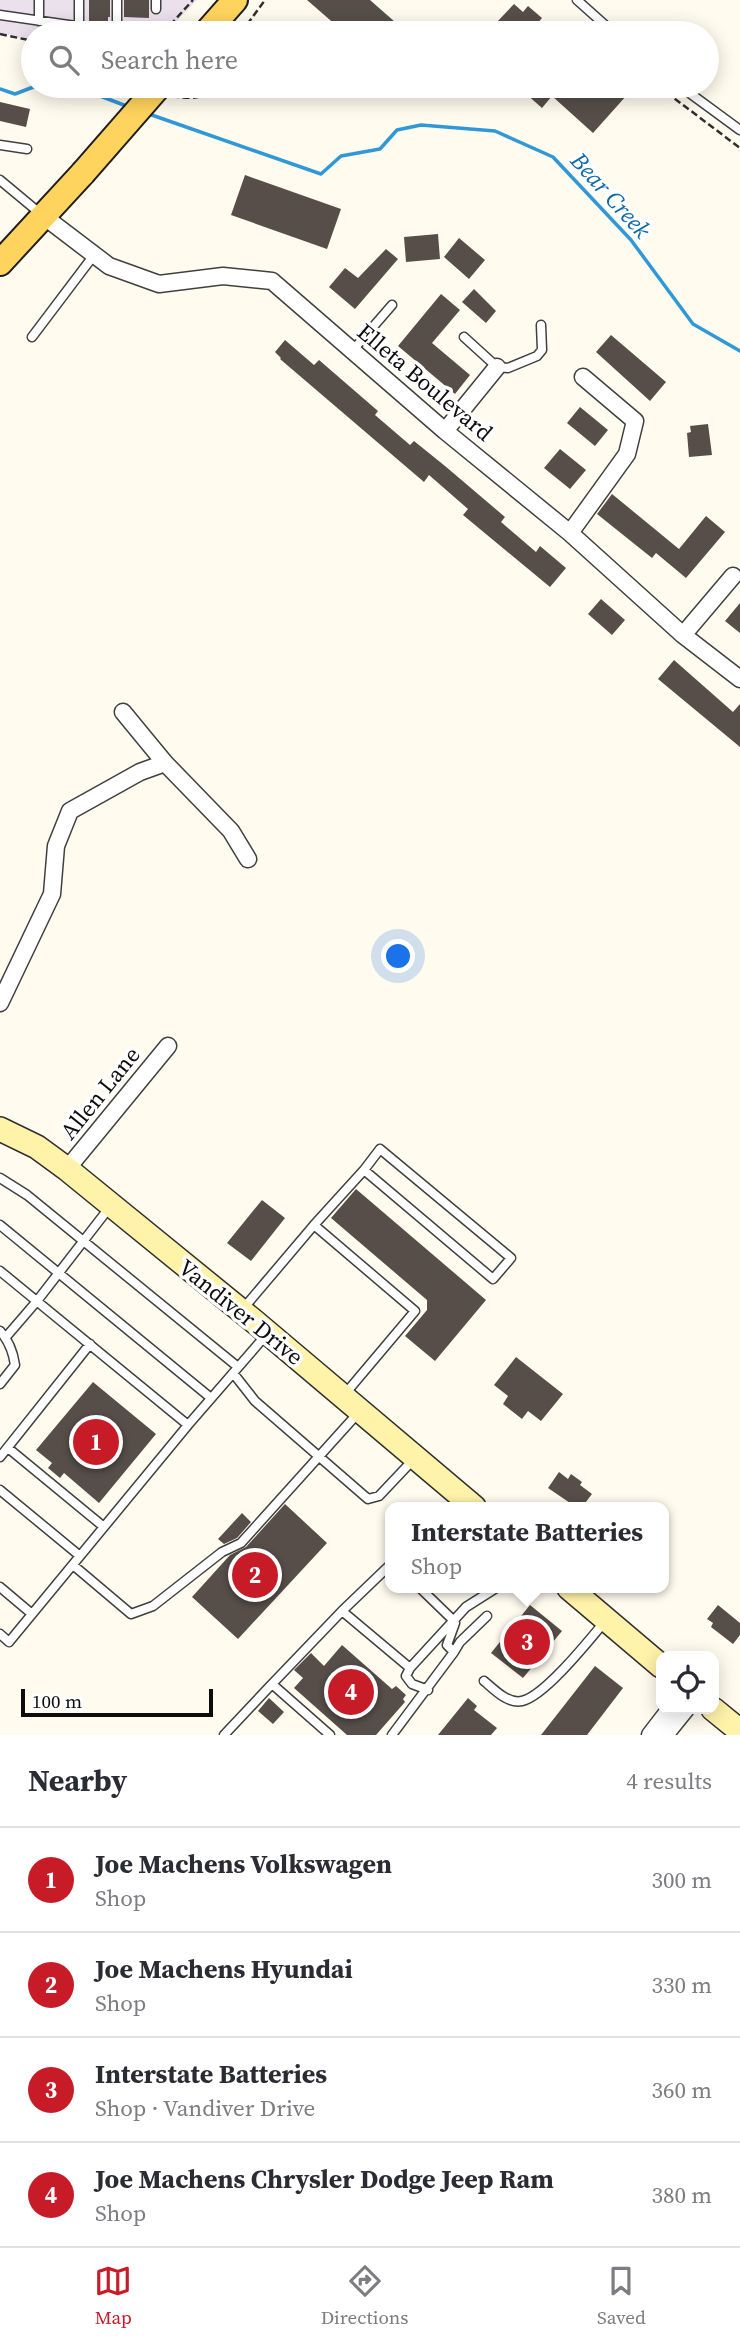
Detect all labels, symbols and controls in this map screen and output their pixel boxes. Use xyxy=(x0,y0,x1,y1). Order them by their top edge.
search box xyxy=(21,21,719,98)
icon: search xyxy=(45,41,83,79)
text: Search here xyxy=(101,42,238,78)
water label: Bear Creek xyxy=(563,144,659,246)
street label: Elleta Boulevard xyxy=(350,316,500,448)
your location xyxy=(381,939,415,973)
street label: Allen Lane xyxy=(53,1040,147,1146)
street label: Vandiver Drive xyxy=(172,1252,310,1372)
pin: 1 xyxy=(73,1416,119,1468)
popup xyxy=(385,1502,669,1593)
text: Interstate Batteries xyxy=(411,1514,643,1550)
pin: 2 xyxy=(232,1549,278,1601)
text: Shop xyxy=(411,1550,462,1582)
pin: 3 xyxy=(504,1616,550,1668)
map controls xyxy=(656,1651,719,1714)
button: locate xyxy=(656,1651,719,1714)
pin: 4 xyxy=(328,1666,374,1718)
scale bar xyxy=(21,1686,214,1718)
text: 100 m xyxy=(32,1688,82,1714)
text: Nearby xyxy=(28,1760,127,1801)
text: 4 results xyxy=(626,1765,712,1797)
text: Joe Machens Volkswagen xyxy=(95,1846,392,1882)
text: 1 xyxy=(45,1864,57,1896)
text: 300 m xyxy=(651,1864,712,1896)
text: Shop xyxy=(95,1882,146,1914)
text: Joe Machens Hyundai xyxy=(95,1951,353,1987)
text: 2 xyxy=(45,1969,57,2001)
text: 330 m xyxy=(651,1969,712,2001)
text: Shop xyxy=(95,1987,146,2019)
text: Interstate Batteries xyxy=(95,2056,327,2092)
text: 3 xyxy=(45,2074,57,2106)
text: 360 m xyxy=(651,2074,712,2106)
text: Shop · Vandiver Drive xyxy=(95,2092,315,2124)
text: Joe Machens Chrysler Dodge Jeep Ram xyxy=(95,2161,554,2197)
text: 4 xyxy=(45,2179,57,2211)
text: 380 m xyxy=(651,2179,712,2211)
text: Shop xyxy=(95,2197,146,2229)
tab: Map xyxy=(94,2262,132,2330)
tab: Directions xyxy=(321,2262,409,2330)
tab: Saved xyxy=(597,2262,646,2330)

